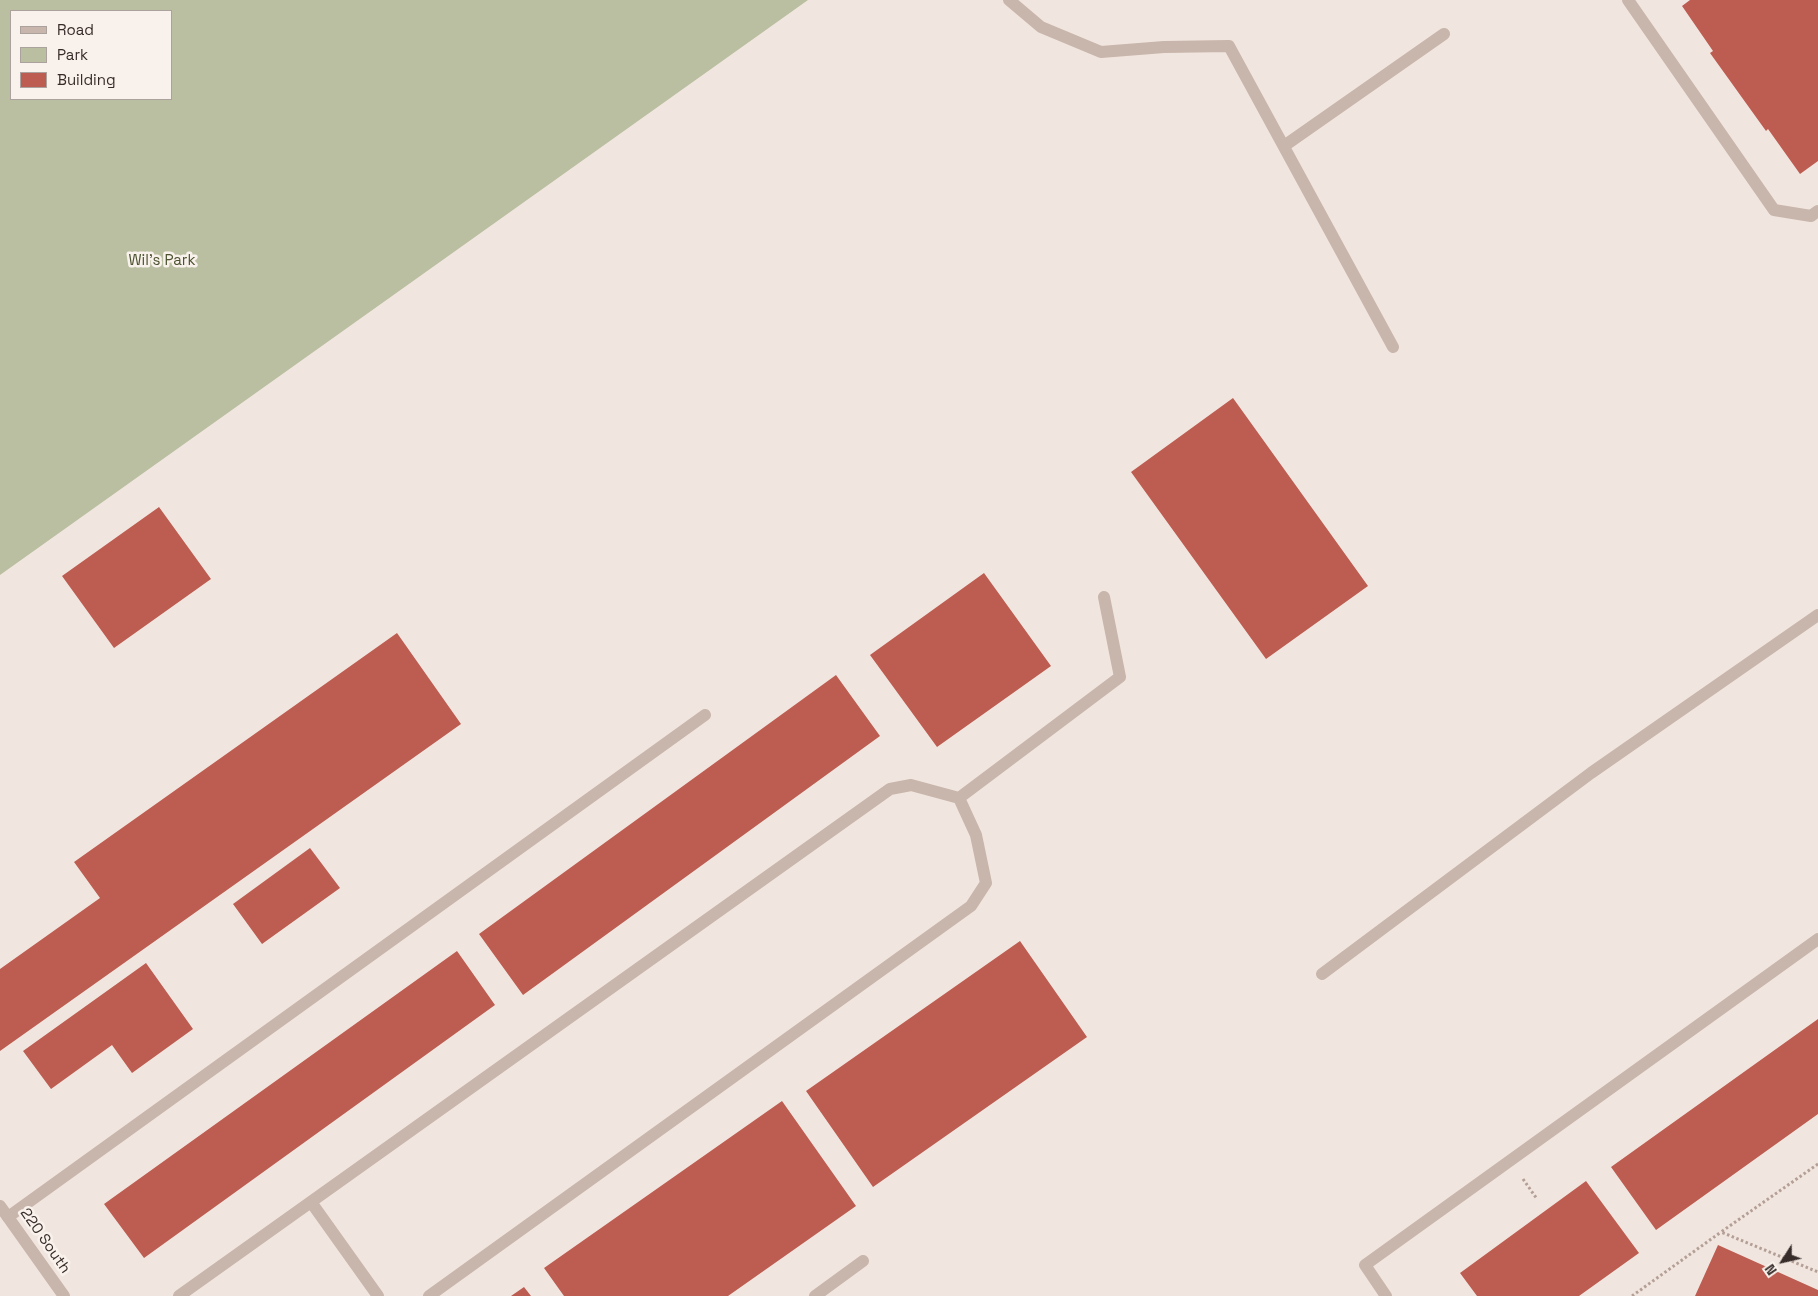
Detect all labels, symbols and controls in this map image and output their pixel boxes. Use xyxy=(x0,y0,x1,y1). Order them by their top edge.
legend xyxy=(10,10,172,100)
text: Road xyxy=(57,20,94,39)
text: Park xyxy=(57,45,88,64)
text: Building xyxy=(57,70,116,89)
park label: Wil's Park xyxy=(128,252,196,270)
street label: 220 South xyxy=(16,1205,74,1277)
north arrow xyxy=(1758,1236,1808,1286)
text: N xyxy=(1761,1261,1781,1279)

